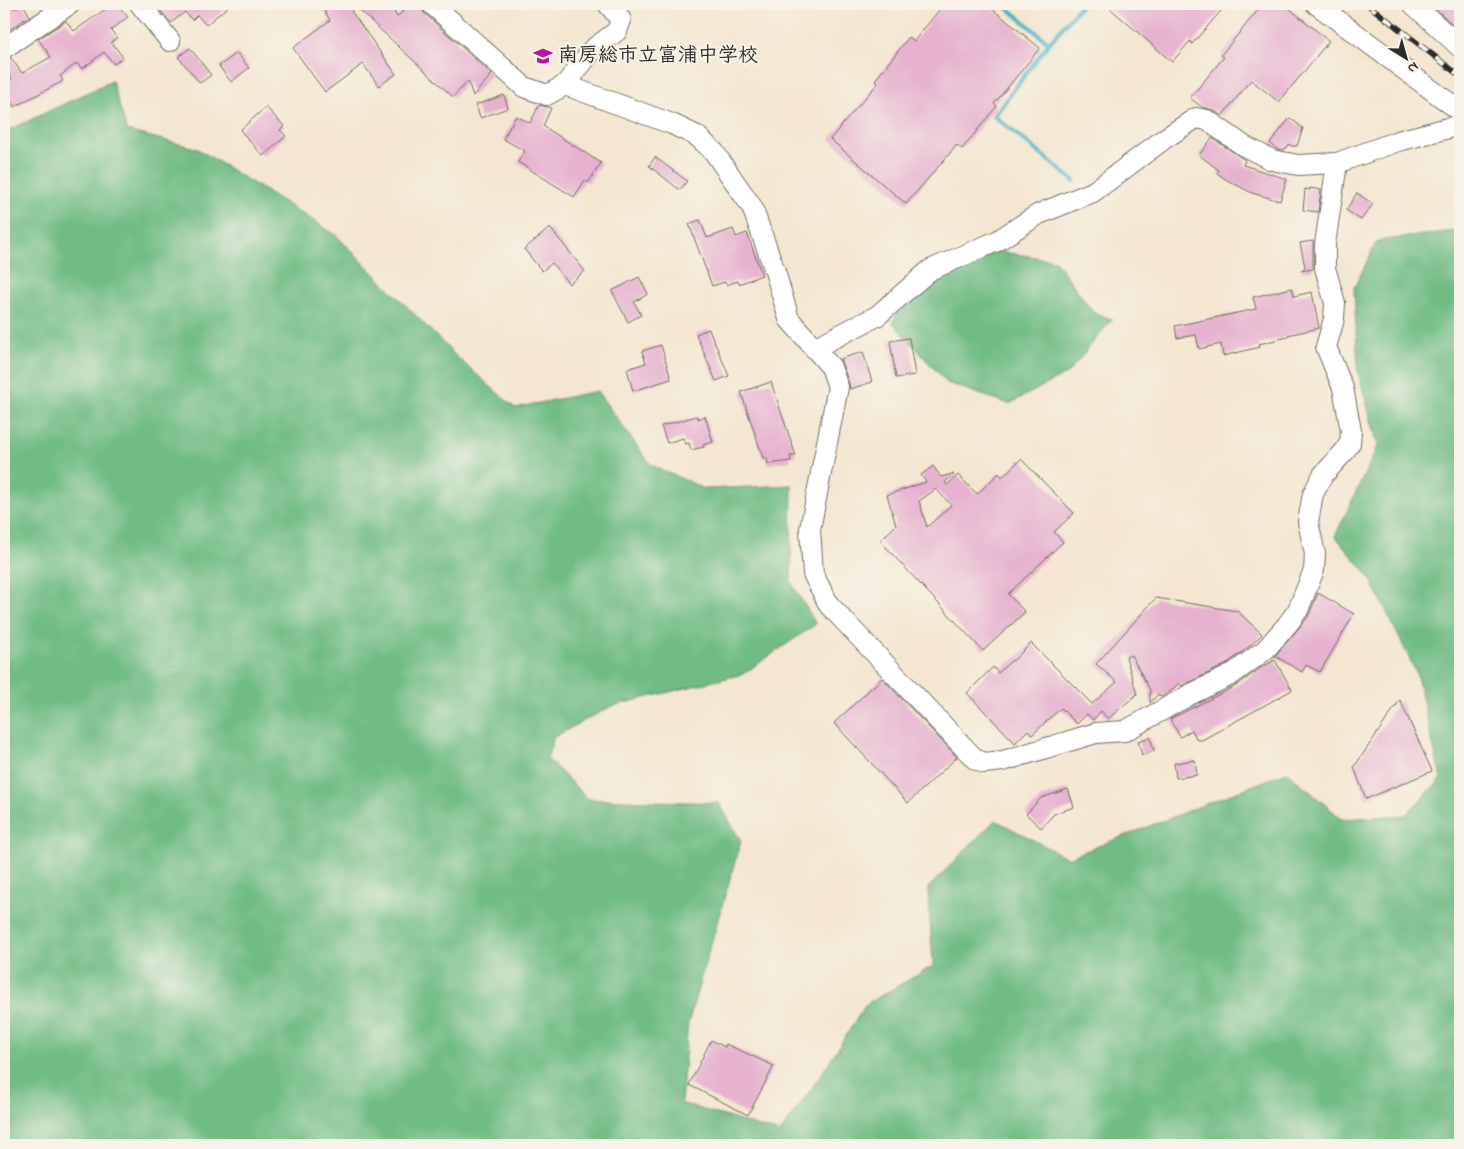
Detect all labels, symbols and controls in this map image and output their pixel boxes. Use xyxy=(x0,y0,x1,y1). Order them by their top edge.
north arrow xyxy=(1382,32,1432,82)
place label: 南房総市立富浦中学校 xyxy=(558,42,758,71)
school or university icon: 南房総市立富浦中学校 xyxy=(532,45,554,67)
text: N xyxy=(1403,56,1423,78)

